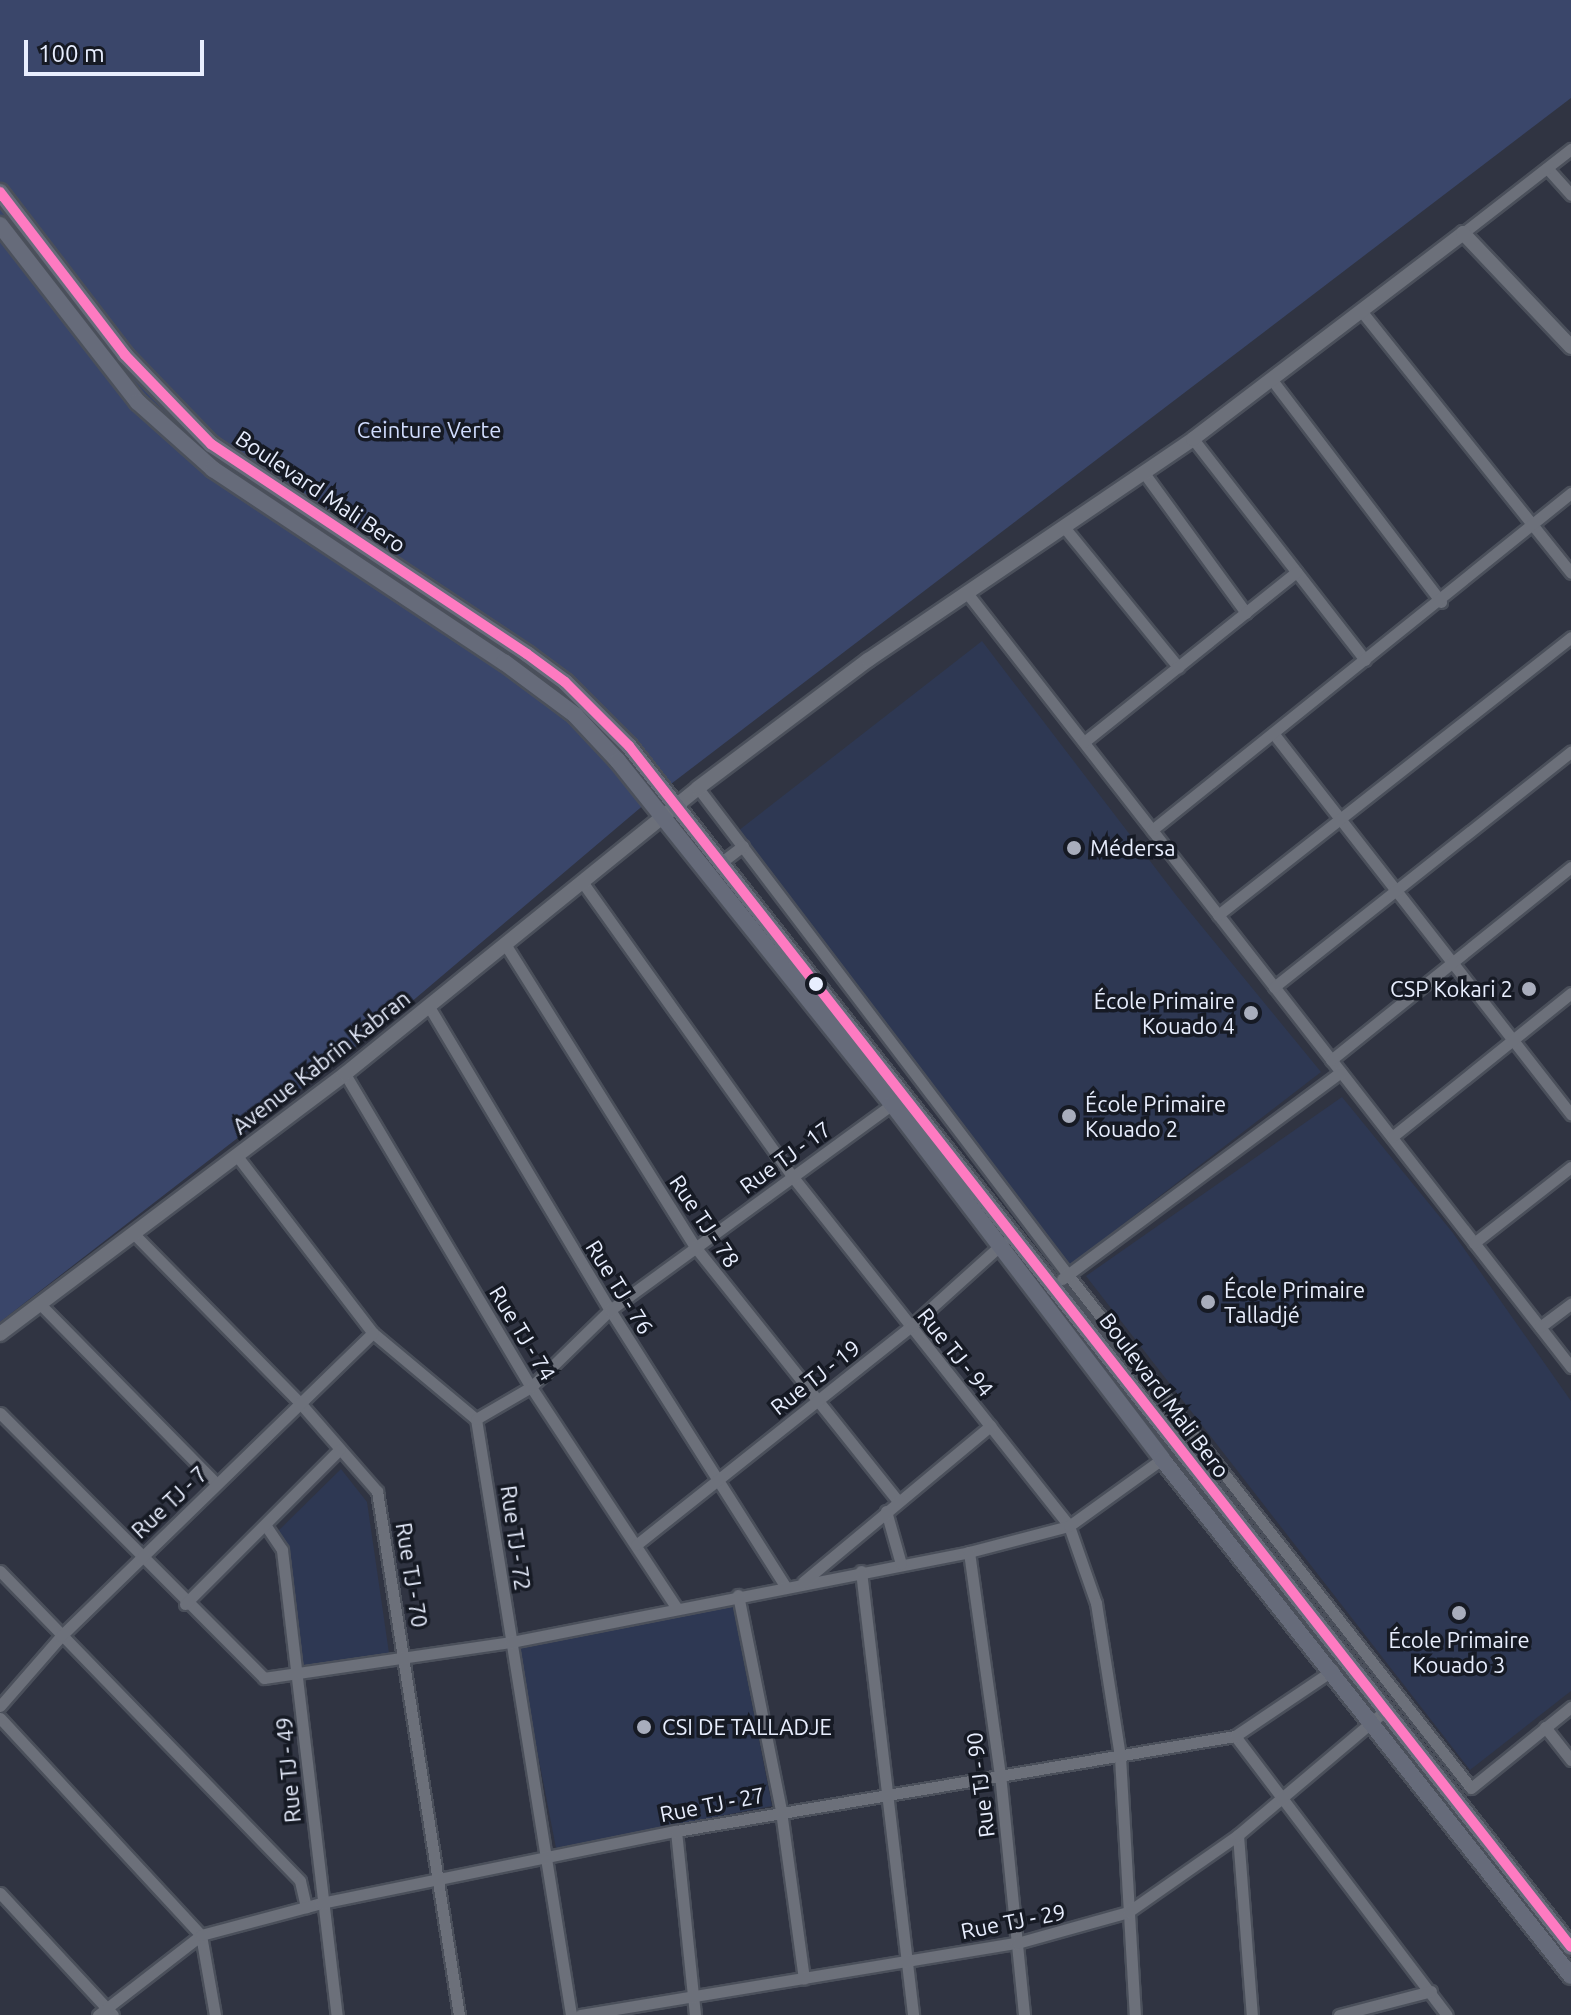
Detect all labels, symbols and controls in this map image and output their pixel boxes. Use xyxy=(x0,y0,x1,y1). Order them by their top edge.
scale bar xyxy=(28,24,208,74)
text: 100 m xyxy=(38,40,105,67)
park label: Ceinture Verte xyxy=(357,417,501,443)
street label: Boulevard Mali Bero xyxy=(231,424,411,558)
place label: Médersa xyxy=(1090,835,1175,861)
marker: Médersa xyxy=(1065,839,1083,857)
unlabelled marker xyxy=(808,976,824,992)
place label: CSP Kokari 2 xyxy=(1390,976,1513,1002)
marker: CSP Kokari 2 xyxy=(1520,980,1538,998)
street label: Avenue Kabrin Kabran xyxy=(227,985,415,1139)
place label: École Primaire Kouado 4 xyxy=(1094,987,1235,1038)
marker: École Primaire Kouado 4 xyxy=(1242,1004,1260,1022)
place label: École Primaire Kouado 2 xyxy=(1085,1090,1226,1142)
marker: École Primaire Kouado 2 xyxy=(1060,1107,1078,1125)
street label: Rue TJ - 17 xyxy=(734,1115,836,1199)
street label: Rue TJ - 78 xyxy=(664,1170,746,1272)
street label: Rue TJ - 76 xyxy=(581,1235,659,1339)
place label: École Primaire Talladjé xyxy=(1224,1276,1365,1328)
street label: Rue TJ - 74 xyxy=(484,1281,562,1385)
marker: École Primaire Talladjé xyxy=(1199,1293,1217,1311)
street label: Rue TJ - 94 xyxy=(912,1302,1000,1402)
street label: Boulevard Mali Bero xyxy=(1094,1307,1236,1483)
street label: Rue TJ - 19 xyxy=(765,1334,865,1420)
street label: Rue TJ - 7 xyxy=(126,1460,212,1544)
street label: Rue TJ - 72 xyxy=(496,1484,536,1592)
street label: Rue TJ - 70 xyxy=(391,1521,433,1629)
marker: École Primaire Kouado 3 xyxy=(1450,1604,1468,1622)
place label: École Primaire Kouado 3 xyxy=(1388,1626,1530,1678)
place label: CSI DE TALLADJE xyxy=(662,1714,832,1740)
street label: Rue TJ - 49 xyxy=(270,1716,306,1824)
marker: CSI DE TALLADJE xyxy=(633,1716,655,1738)
street label: Rue TJ - 90 xyxy=(960,1731,1000,1839)
street label: Rue TJ - 27 xyxy=(657,1781,767,1827)
street label: Rue TJ - 29 xyxy=(958,1898,1068,1944)

